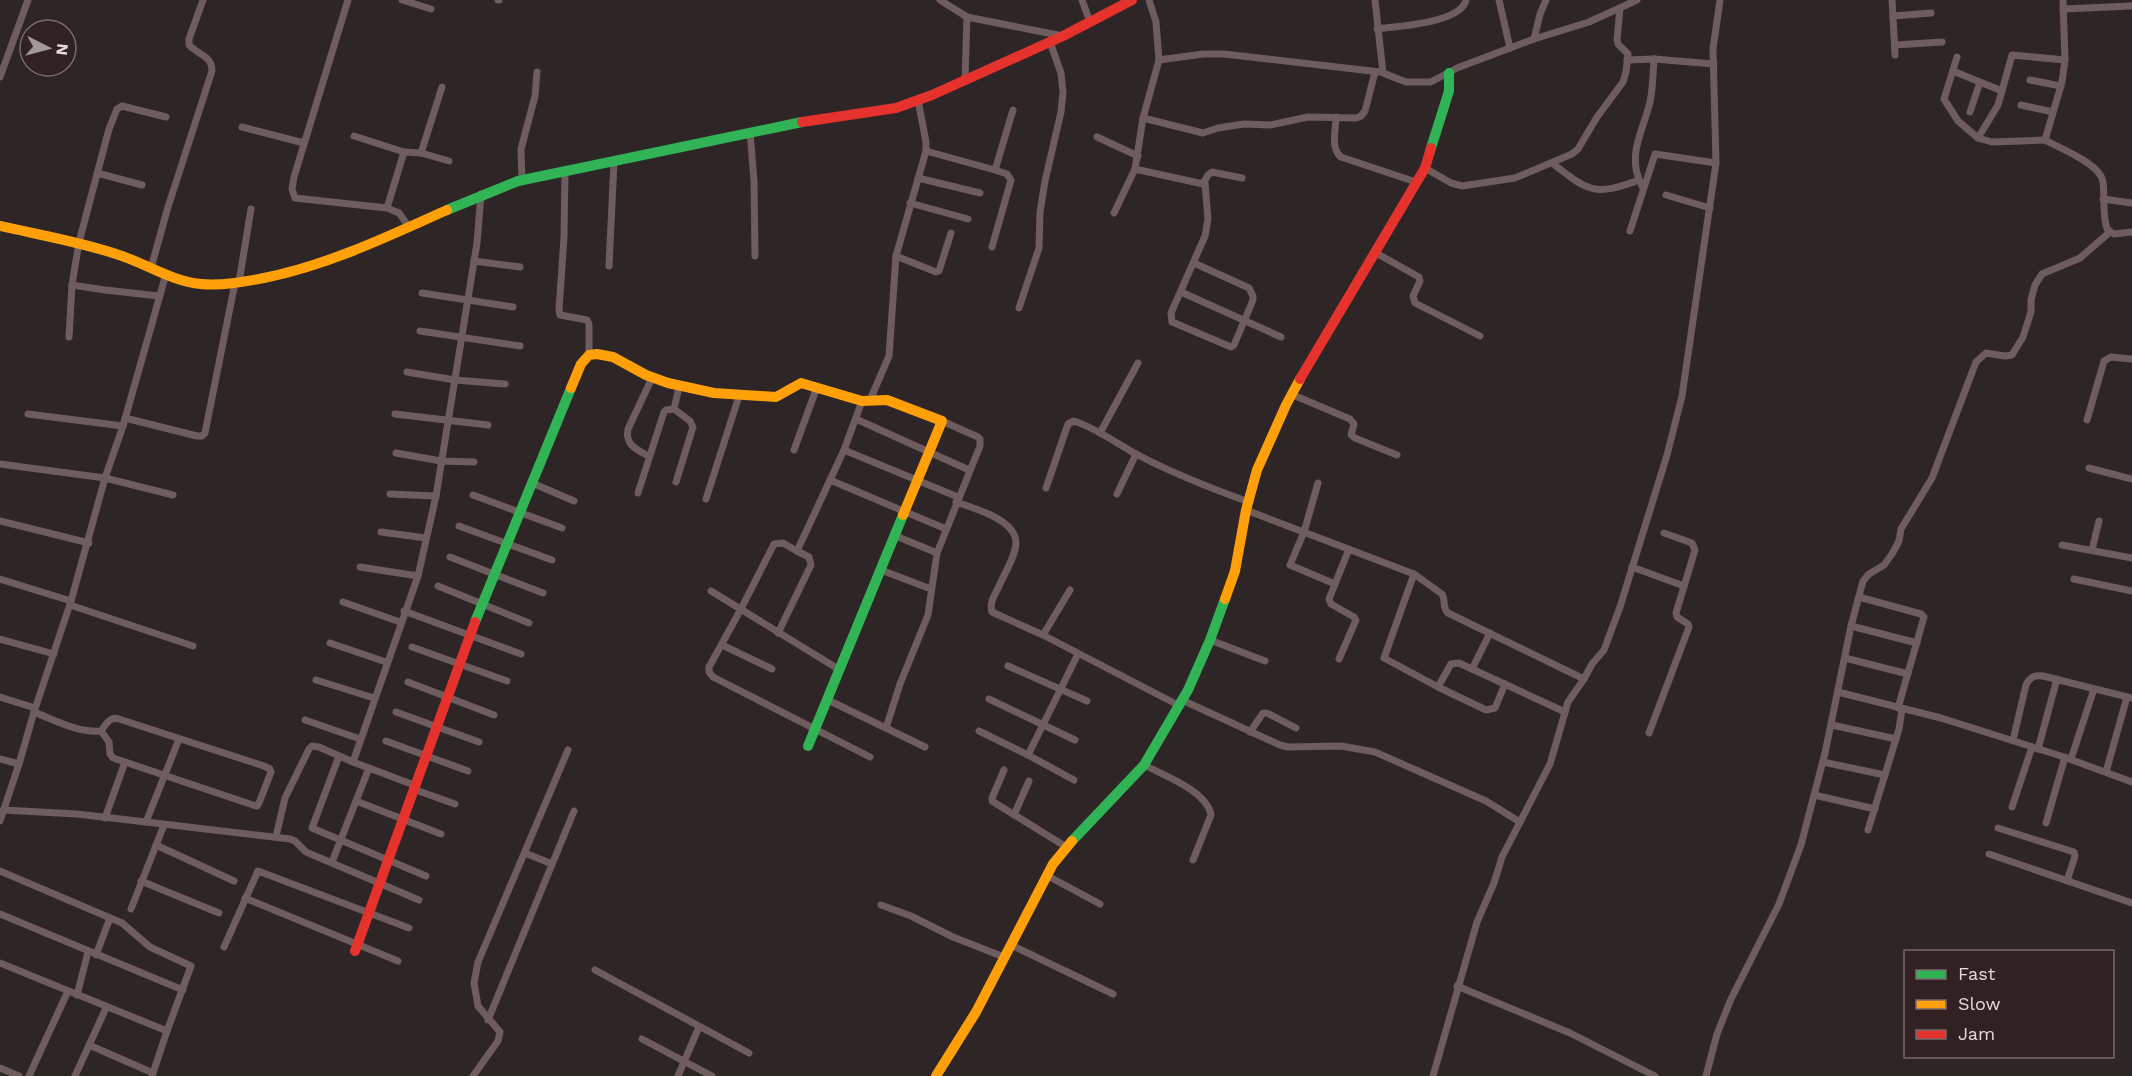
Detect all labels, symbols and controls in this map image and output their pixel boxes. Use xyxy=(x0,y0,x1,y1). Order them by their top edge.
north arrow xyxy=(18,18,78,78)
text: N xyxy=(52,43,72,56)
legend xyxy=(1904,950,2114,1058)
text: Fast xyxy=(1958,963,1996,984)
text: Slow xyxy=(1958,993,2001,1014)
text: Jam xyxy=(1958,1023,1995,1044)

